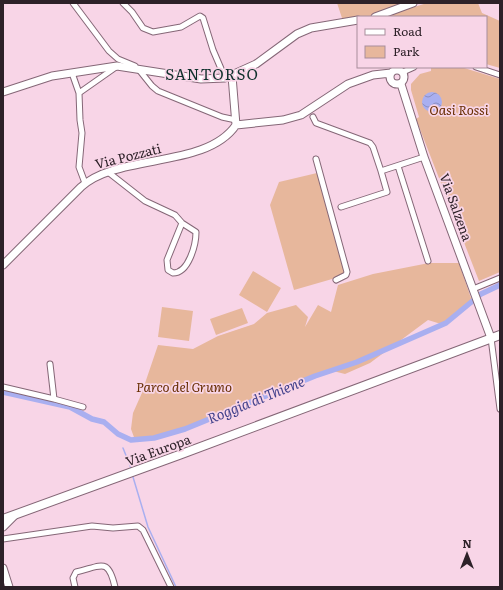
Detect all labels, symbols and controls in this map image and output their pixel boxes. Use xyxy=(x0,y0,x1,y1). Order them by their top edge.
legend xyxy=(357,16,487,68)
text: Road xyxy=(393,22,423,40)
text: Park xyxy=(393,42,420,60)
district label: SANTORSO xyxy=(165,62,259,85)
park label: Oasi Rossi xyxy=(429,100,489,119)
street label: Via Pozzati xyxy=(93,138,164,173)
street label: Via Salzena xyxy=(435,170,478,243)
water label: Roggia di Thiene xyxy=(204,370,307,428)
park label: Parco del Grumo xyxy=(136,377,232,396)
street label: Via Europa xyxy=(122,429,193,470)
north arrow xyxy=(447,534,487,574)
text: N xyxy=(462,535,472,551)

